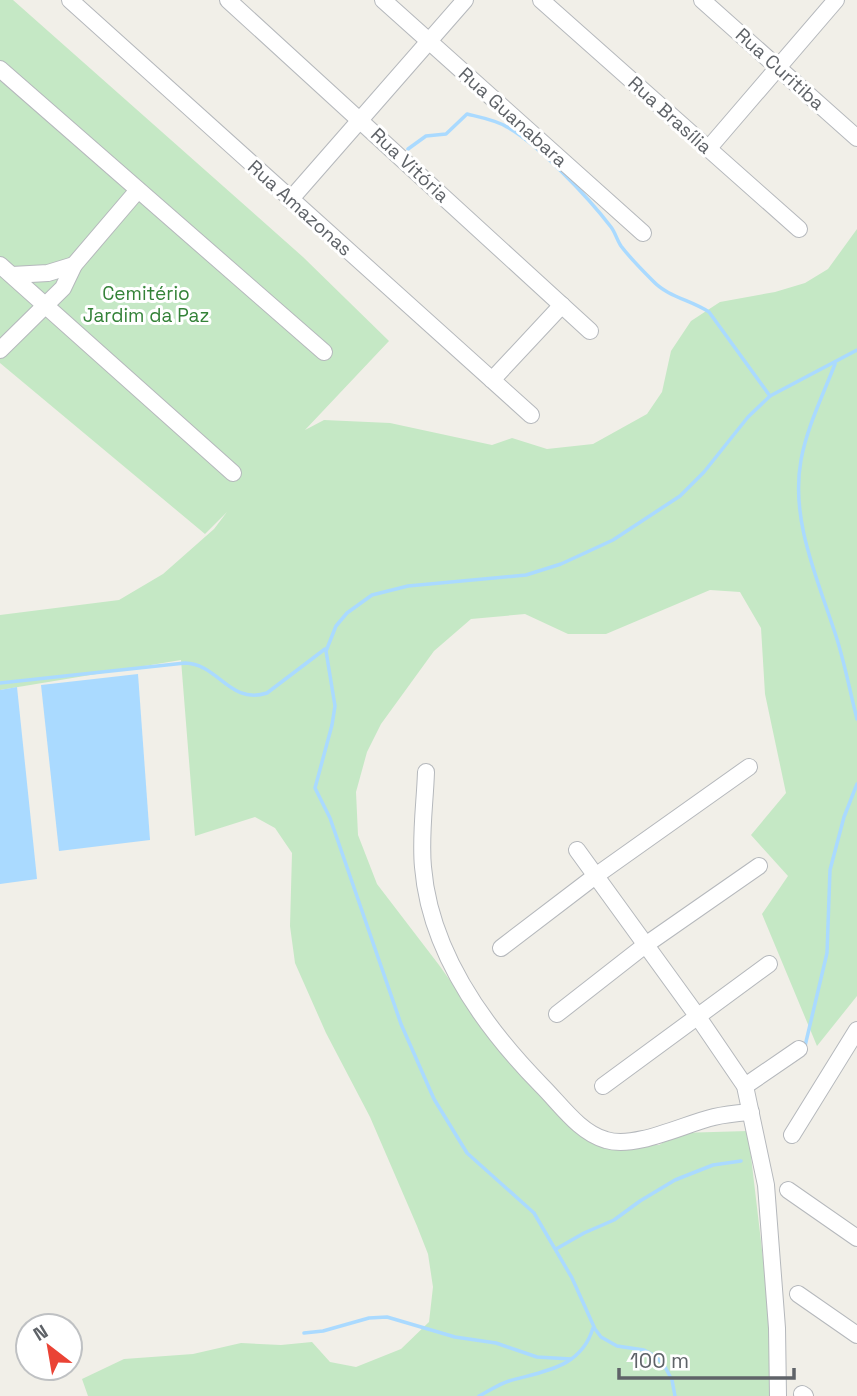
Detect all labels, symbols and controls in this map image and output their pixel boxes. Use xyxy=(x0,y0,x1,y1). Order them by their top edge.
street label: Rua Curitiba xyxy=(730,22,830,116)
street label: Rua Guanabara xyxy=(453,62,573,173)
street label: Rua Brasília xyxy=(623,71,717,159)
street label: Rua Vitória xyxy=(365,122,455,208)
street label: Rua Amazonas xyxy=(243,154,357,262)
park label: Cemitério Jardim da Paz xyxy=(83,281,209,328)
north arrow xyxy=(14,1312,84,1382)
text: N xyxy=(29,1319,52,1347)
scale bar xyxy=(619,1336,794,1380)
text: 100 m xyxy=(630,1347,689,1374)

